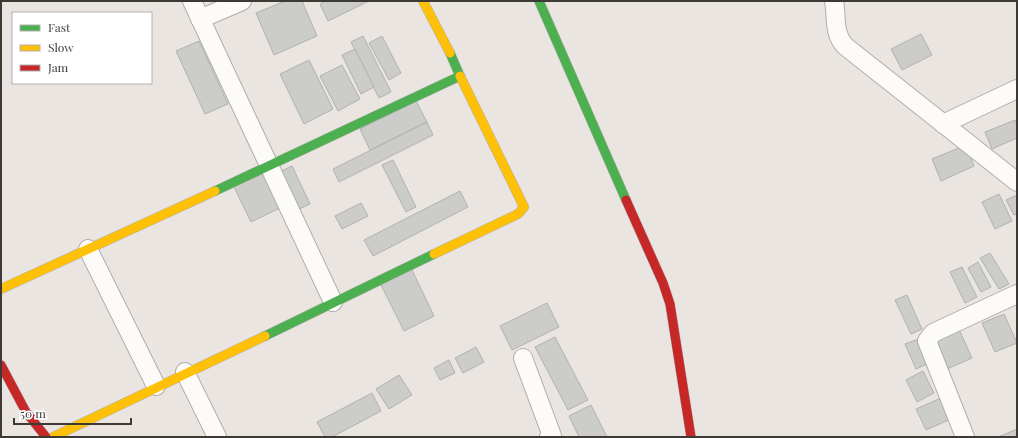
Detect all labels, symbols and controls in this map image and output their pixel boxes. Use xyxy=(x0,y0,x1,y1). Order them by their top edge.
legend xyxy=(12,12,152,84)
text: Fast xyxy=(48,19,71,35)
text: Slow xyxy=(48,39,74,55)
text: Jam xyxy=(47,59,69,75)
scale bar xyxy=(14,400,131,426)
text: 50 m xyxy=(20,405,46,421)

